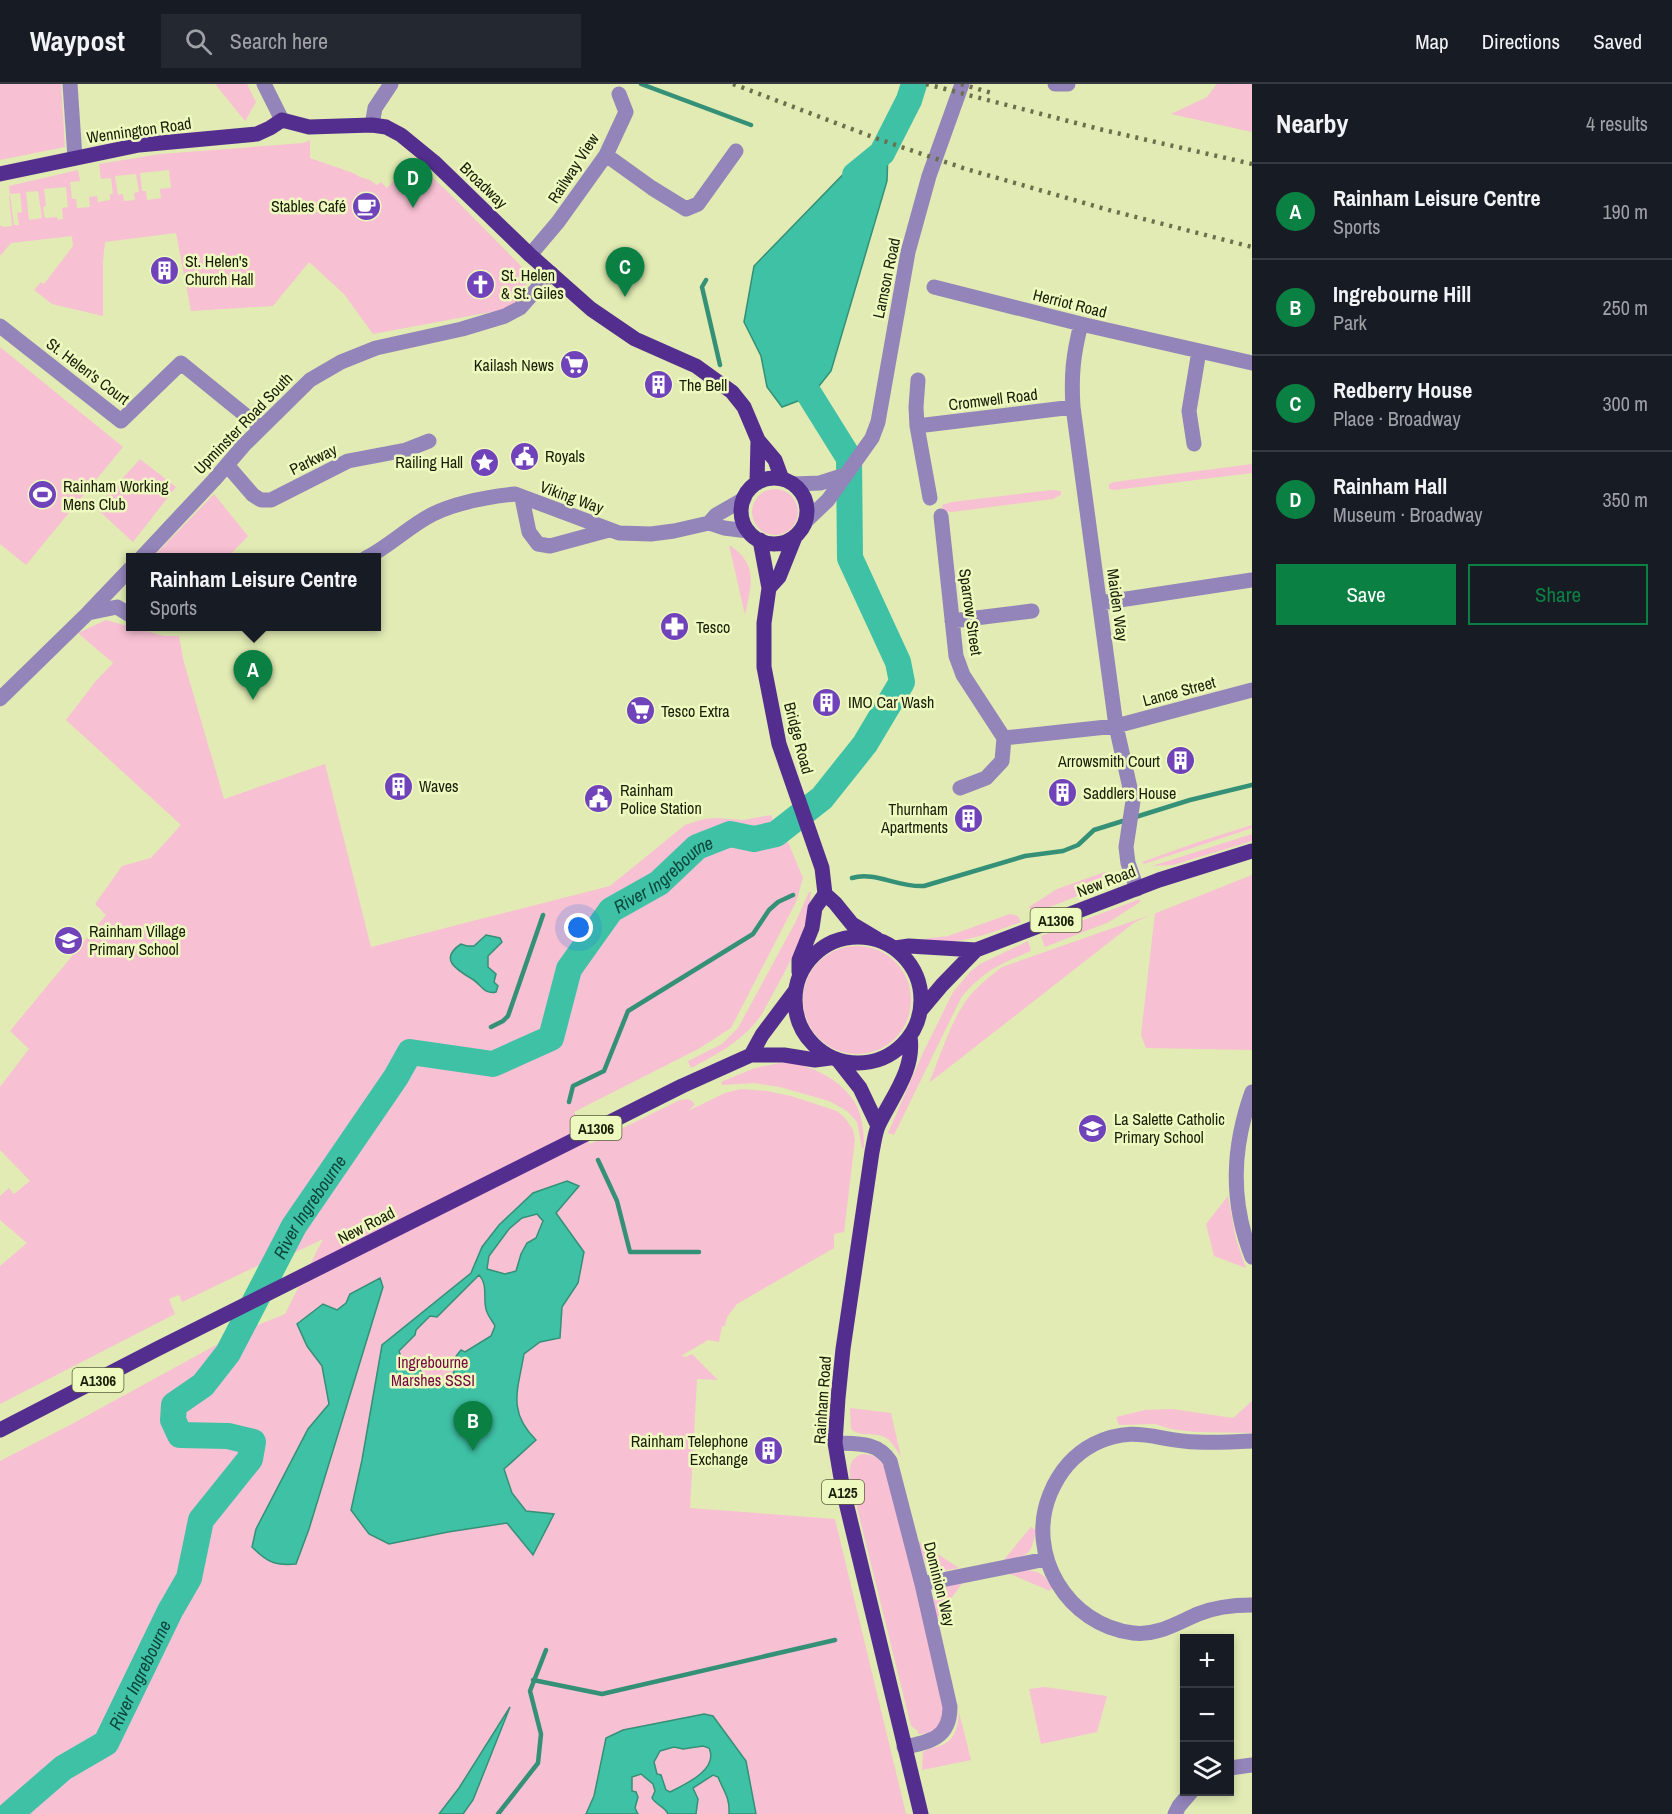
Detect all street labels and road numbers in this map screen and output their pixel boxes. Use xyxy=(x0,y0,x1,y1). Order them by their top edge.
street label: Wennington Road xyxy=(85,112,193,148)
street label: Railway View xyxy=(542,128,604,207)
street label: Broadway xyxy=(455,157,513,213)
street label: Lamson Road xyxy=(867,236,905,320)
street label: Herriot Road xyxy=(1031,283,1109,323)
street label: St. Helen's Court xyxy=(42,332,134,410)
street label: Upminster Road South xyxy=(189,367,297,479)
street label: Cromwell Road xyxy=(947,383,1039,415)
street label: Parkway xyxy=(286,438,341,480)
street label: Viking Way xyxy=(537,475,607,519)
street label: Sparrow Street xyxy=(954,567,988,657)
street label: Maiden Way xyxy=(1102,567,1134,643)
street label: Lance Street xyxy=(1140,671,1218,711)
street label: Bridge Road xyxy=(779,700,819,776)
street label: New Road xyxy=(1073,860,1139,902)
road number: A1306 xyxy=(1030,908,1082,932)
road number: A1306 xyxy=(570,1116,622,1140)
street label: New Road xyxy=(334,1201,398,1249)
street label: Rainham Road xyxy=(808,1355,836,1445)
road number: A1306 xyxy=(72,1368,124,1392)
road number: A125 xyxy=(822,1480,864,1504)
street label: Dominion Way xyxy=(919,1539,961,1629)

